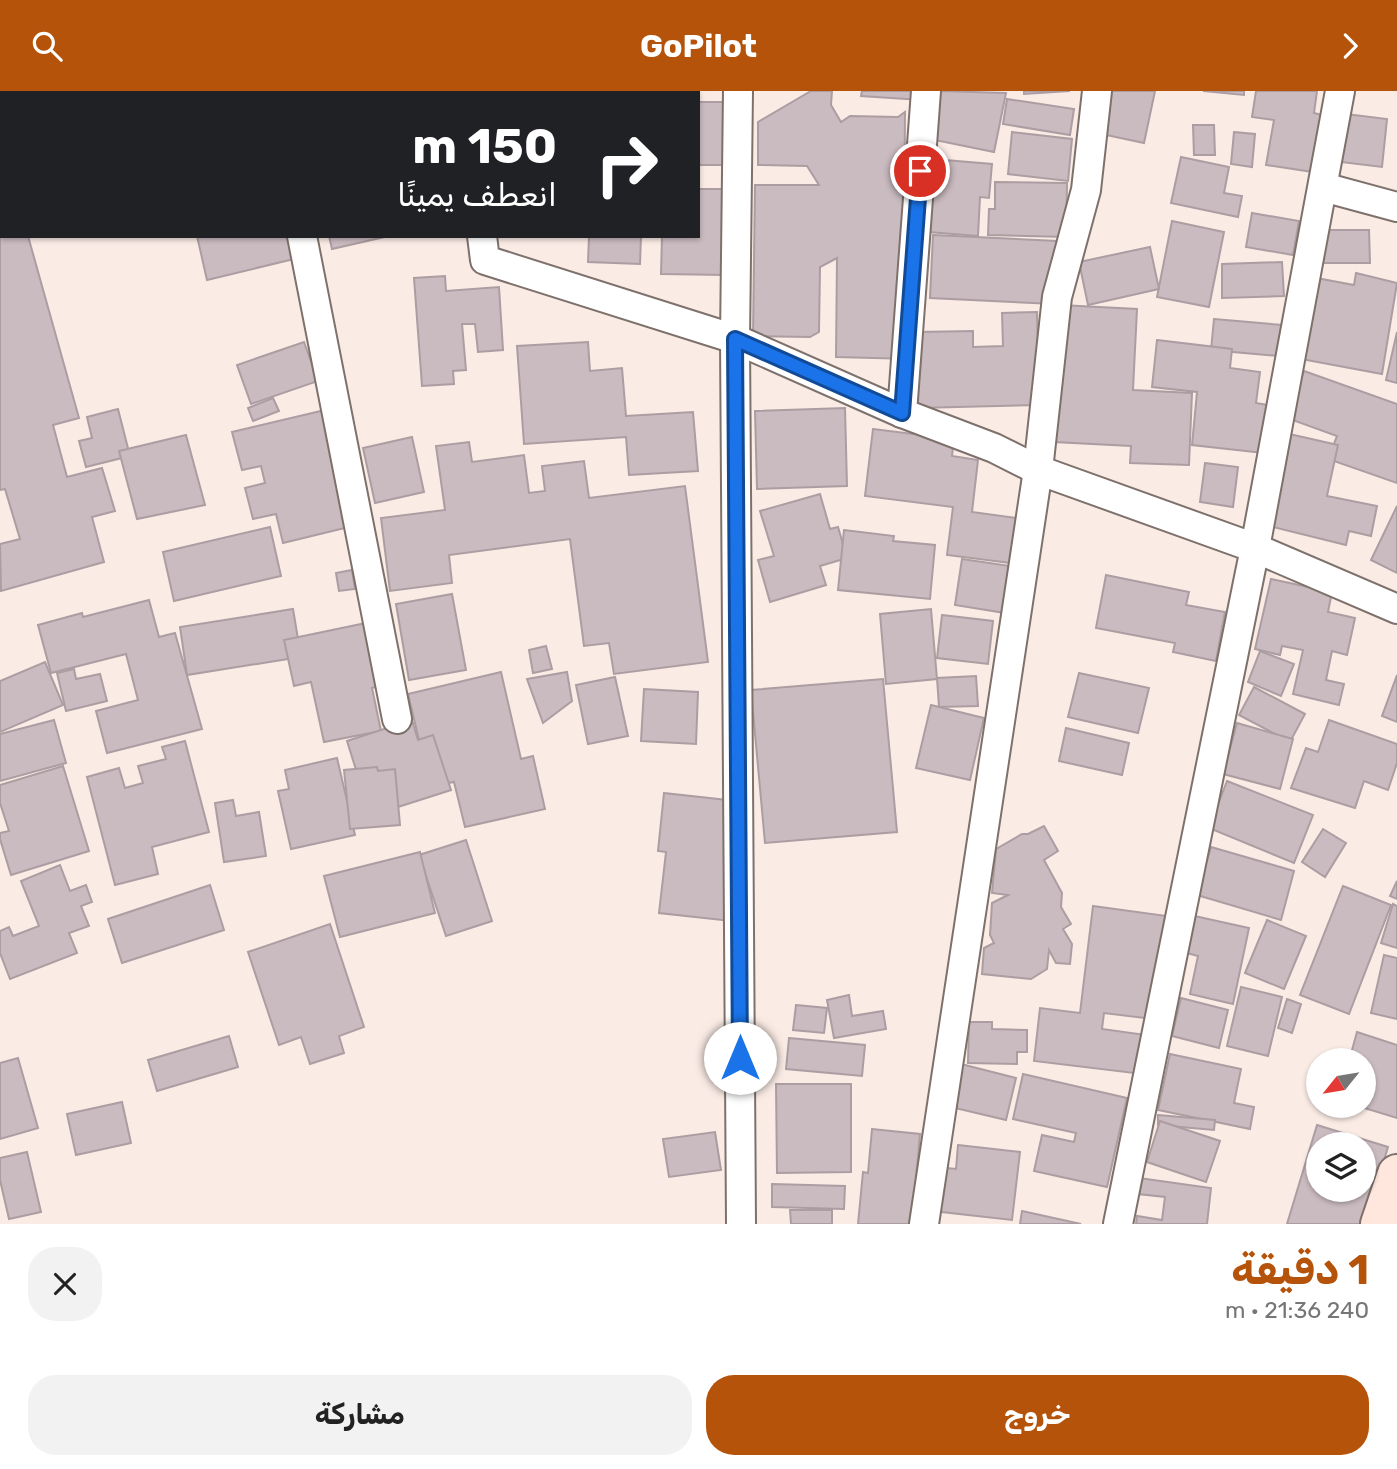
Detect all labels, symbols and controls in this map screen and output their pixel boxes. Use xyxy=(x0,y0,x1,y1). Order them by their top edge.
icon: search xyxy=(28,27,66,65)
text: GoPilot xyxy=(640,27,757,65)
icon: forward xyxy=(1331,27,1369,65)
text: 150 m xyxy=(412,117,557,175)
icon: right xyxy=(581,119,672,210)
pin xyxy=(890,141,950,201)
icon: arrive xyxy=(901,152,939,190)
text: انعطف يمينًا xyxy=(397,176,557,214)
position arrow xyxy=(703,1021,777,1095)
north arrow xyxy=(1306,1048,1376,1118)
map controls xyxy=(1306,1048,1376,1202)
button: layers xyxy=(1306,1132,1376,1202)
text: 1 دقيقة xyxy=(1231,1245,1369,1295)
button: close xyxy=(28,1247,102,1321)
text: 240 m · 21:36 xyxy=(1225,1296,1369,1324)
button: مشاركة xyxy=(28,1375,692,1455)
button: خروج xyxy=(706,1375,1369,1455)

